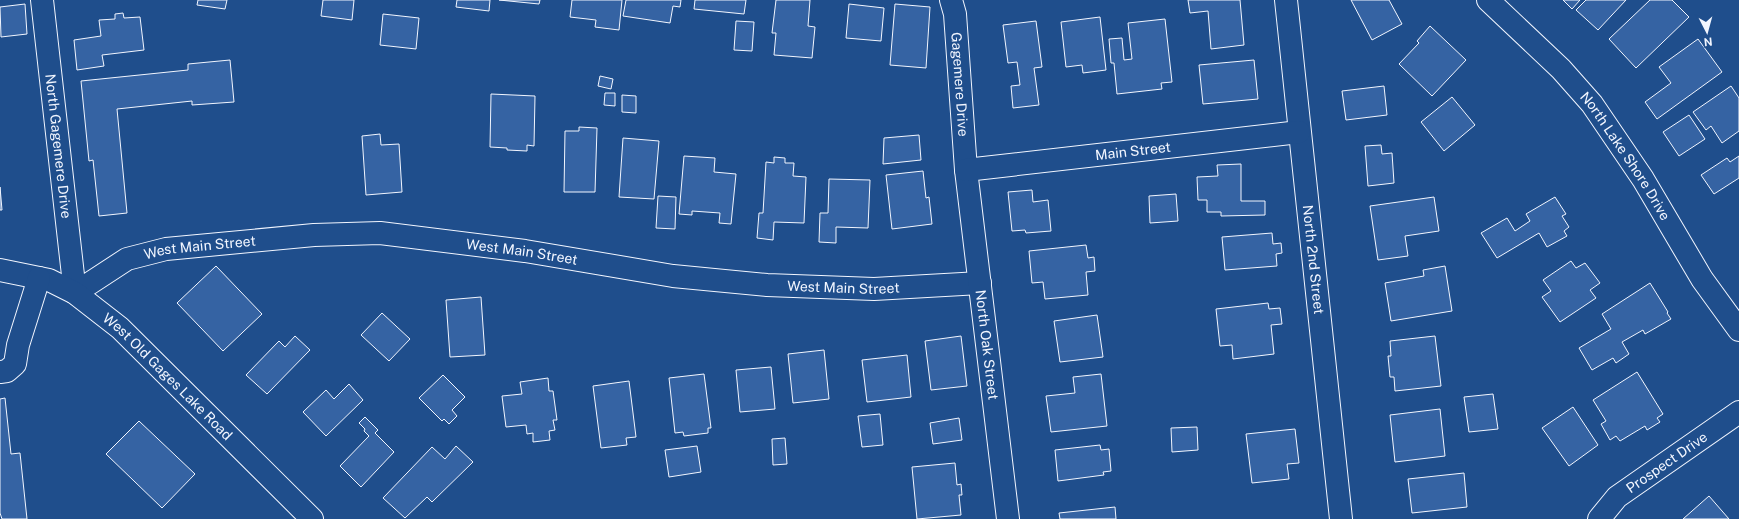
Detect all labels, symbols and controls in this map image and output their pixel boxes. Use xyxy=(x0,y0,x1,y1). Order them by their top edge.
north arrow xyxy=(1687,12,1727,52)
street label: Gagemere Drive xyxy=(948,32,972,137)
text: N xyxy=(1703,36,1713,48)
street label: North Gagemere Drive xyxy=(42,73,75,219)
street label: North Lake Shore Drive xyxy=(1577,89,1673,223)
street label: Main Street xyxy=(1094,139,1172,163)
street label: North 2nd Street xyxy=(1300,204,1327,315)
street label: West Main Street xyxy=(142,233,256,262)
street label: West Main Street xyxy=(465,236,579,268)
street label: West Main Street xyxy=(787,278,900,297)
street label: North Oak Street xyxy=(972,289,1002,401)
street label: West Old Gages Lake Road xyxy=(100,310,236,443)
street label: Prospect Drive xyxy=(1623,429,1710,496)

